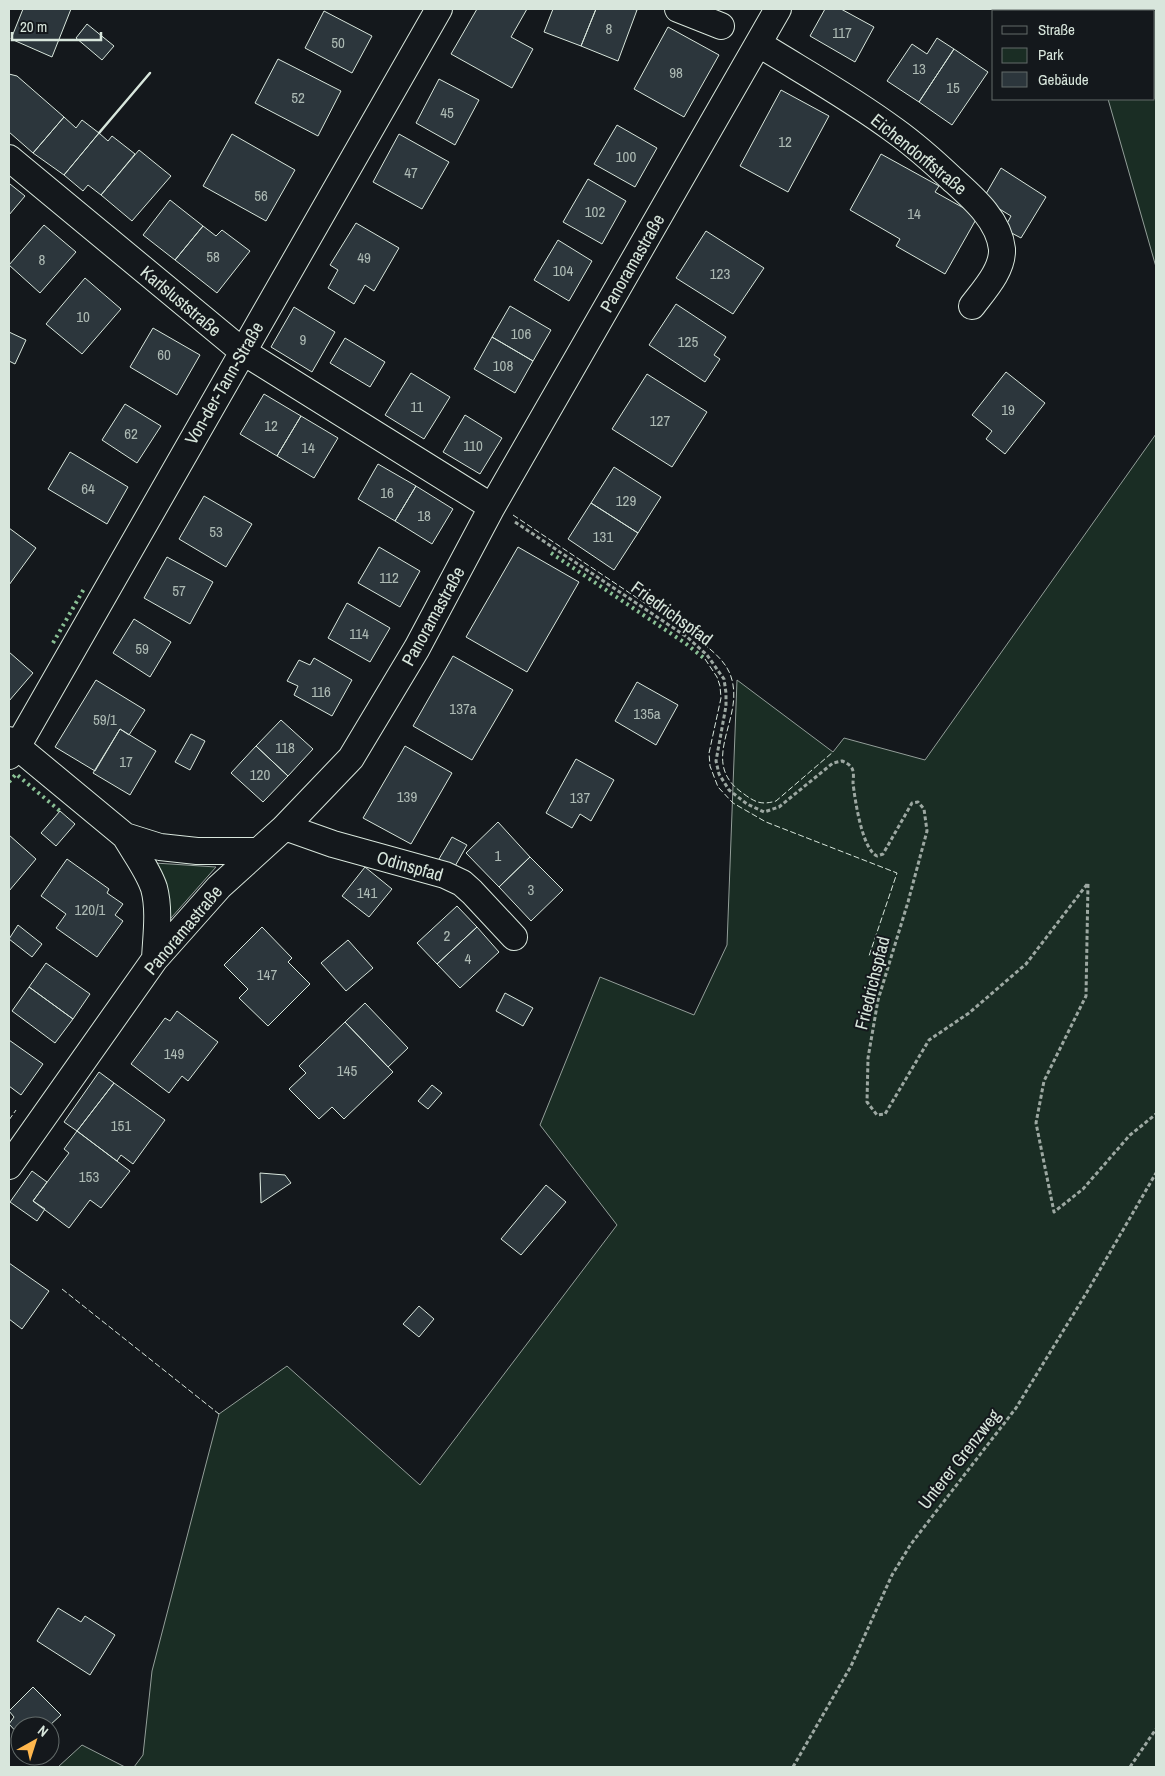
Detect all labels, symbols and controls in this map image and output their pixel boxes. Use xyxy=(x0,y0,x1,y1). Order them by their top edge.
scale bar xyxy=(12,10,101,42)
legend xyxy=(992,10,1155,100)
text: 20 m xyxy=(20,16,47,37)
house number: 8 xyxy=(606,18,613,39)
text: Straße xyxy=(1038,19,1075,40)
house number: 117 xyxy=(832,22,852,43)
house number: 50 xyxy=(331,32,345,53)
text: Park xyxy=(1038,44,1064,65)
house number: 13 xyxy=(912,58,926,79)
house number: 98 xyxy=(669,62,683,83)
text: Gebäude xyxy=(1038,69,1089,90)
house number: 15 xyxy=(946,77,960,98)
house number: 52 xyxy=(291,87,305,108)
house number: 45 xyxy=(440,102,454,123)
street label: Eichendorffstraße xyxy=(866,107,972,201)
house number: 12 xyxy=(778,131,792,152)
house number: 100 xyxy=(616,146,636,167)
house number: 47 xyxy=(404,162,418,183)
house number: 56 xyxy=(254,185,268,206)
house number: 102 xyxy=(585,201,605,222)
house number: 14 xyxy=(907,203,921,224)
street label: Panoramastraße xyxy=(594,209,670,317)
house number: 58 xyxy=(206,246,220,267)
house number: 49 xyxy=(357,247,371,268)
house number: 8 xyxy=(39,249,46,270)
street label: Karlsluststraße xyxy=(135,260,227,342)
house number: 104 xyxy=(553,260,573,281)
house number: 123 xyxy=(710,263,730,284)
house number: 10 xyxy=(76,306,90,327)
street label: Von-der-Tann-Straße xyxy=(179,317,269,449)
house number: 106 xyxy=(511,323,531,344)
house number: 9 xyxy=(300,329,307,350)
house number: 125 xyxy=(678,331,698,352)
house number: 60 xyxy=(157,344,171,365)
house number: 108 xyxy=(493,355,513,376)
house number: 11 xyxy=(411,396,424,417)
house number: 19 xyxy=(1001,399,1015,420)
house number: 127 xyxy=(650,410,670,431)
house number: 12 xyxy=(264,415,278,436)
house number: 62 xyxy=(124,423,138,444)
house number: 110 xyxy=(463,435,483,456)
house number: 14 xyxy=(301,437,315,458)
house number: 64 xyxy=(81,478,95,499)
house number: 16 xyxy=(380,482,394,503)
house number: 129 xyxy=(616,490,636,511)
house number: 18 xyxy=(417,505,431,526)
house number: 53 xyxy=(209,521,223,542)
house number: 131 xyxy=(593,526,613,547)
street label: Panoramastraße xyxy=(395,562,471,670)
house number: 112 xyxy=(379,567,399,588)
street label: Friedrichspfad xyxy=(626,575,718,651)
house number: 57 xyxy=(172,580,186,601)
house number: 114 xyxy=(349,623,369,644)
house number: 59 xyxy=(135,638,149,659)
house number: 116 xyxy=(311,681,331,702)
house number: 137a xyxy=(449,698,477,719)
house number: 135a xyxy=(633,703,661,724)
house number: 59/1 xyxy=(93,709,117,730)
house number: 118 xyxy=(275,737,295,758)
house number: 17 xyxy=(119,751,133,772)
house number: 120 xyxy=(250,764,270,785)
house number: 139 xyxy=(397,786,417,807)
house number: 137 xyxy=(570,787,590,808)
street label: Odinspfad xyxy=(374,845,446,887)
house number: 1 xyxy=(495,845,502,866)
house number: 3 xyxy=(528,879,535,900)
street label: Panoramastraße xyxy=(138,880,228,980)
house number: 141 xyxy=(357,882,377,903)
house number: 120/1 xyxy=(75,899,106,920)
house number: 2 xyxy=(444,925,451,946)
street label: Friedrichspfad xyxy=(848,934,896,1032)
house number: 4 xyxy=(465,948,472,969)
house number: 147 xyxy=(257,964,277,985)
house number: 149 xyxy=(164,1043,184,1064)
house number: 145 xyxy=(337,1060,357,1081)
house number: 151 xyxy=(111,1115,131,1136)
house number: 153 xyxy=(79,1166,99,1187)
street label: Unterer Grenzweg xyxy=(912,1403,1006,1514)
north arrow xyxy=(10,1716,60,1766)
text: N xyxy=(34,1721,52,1741)

